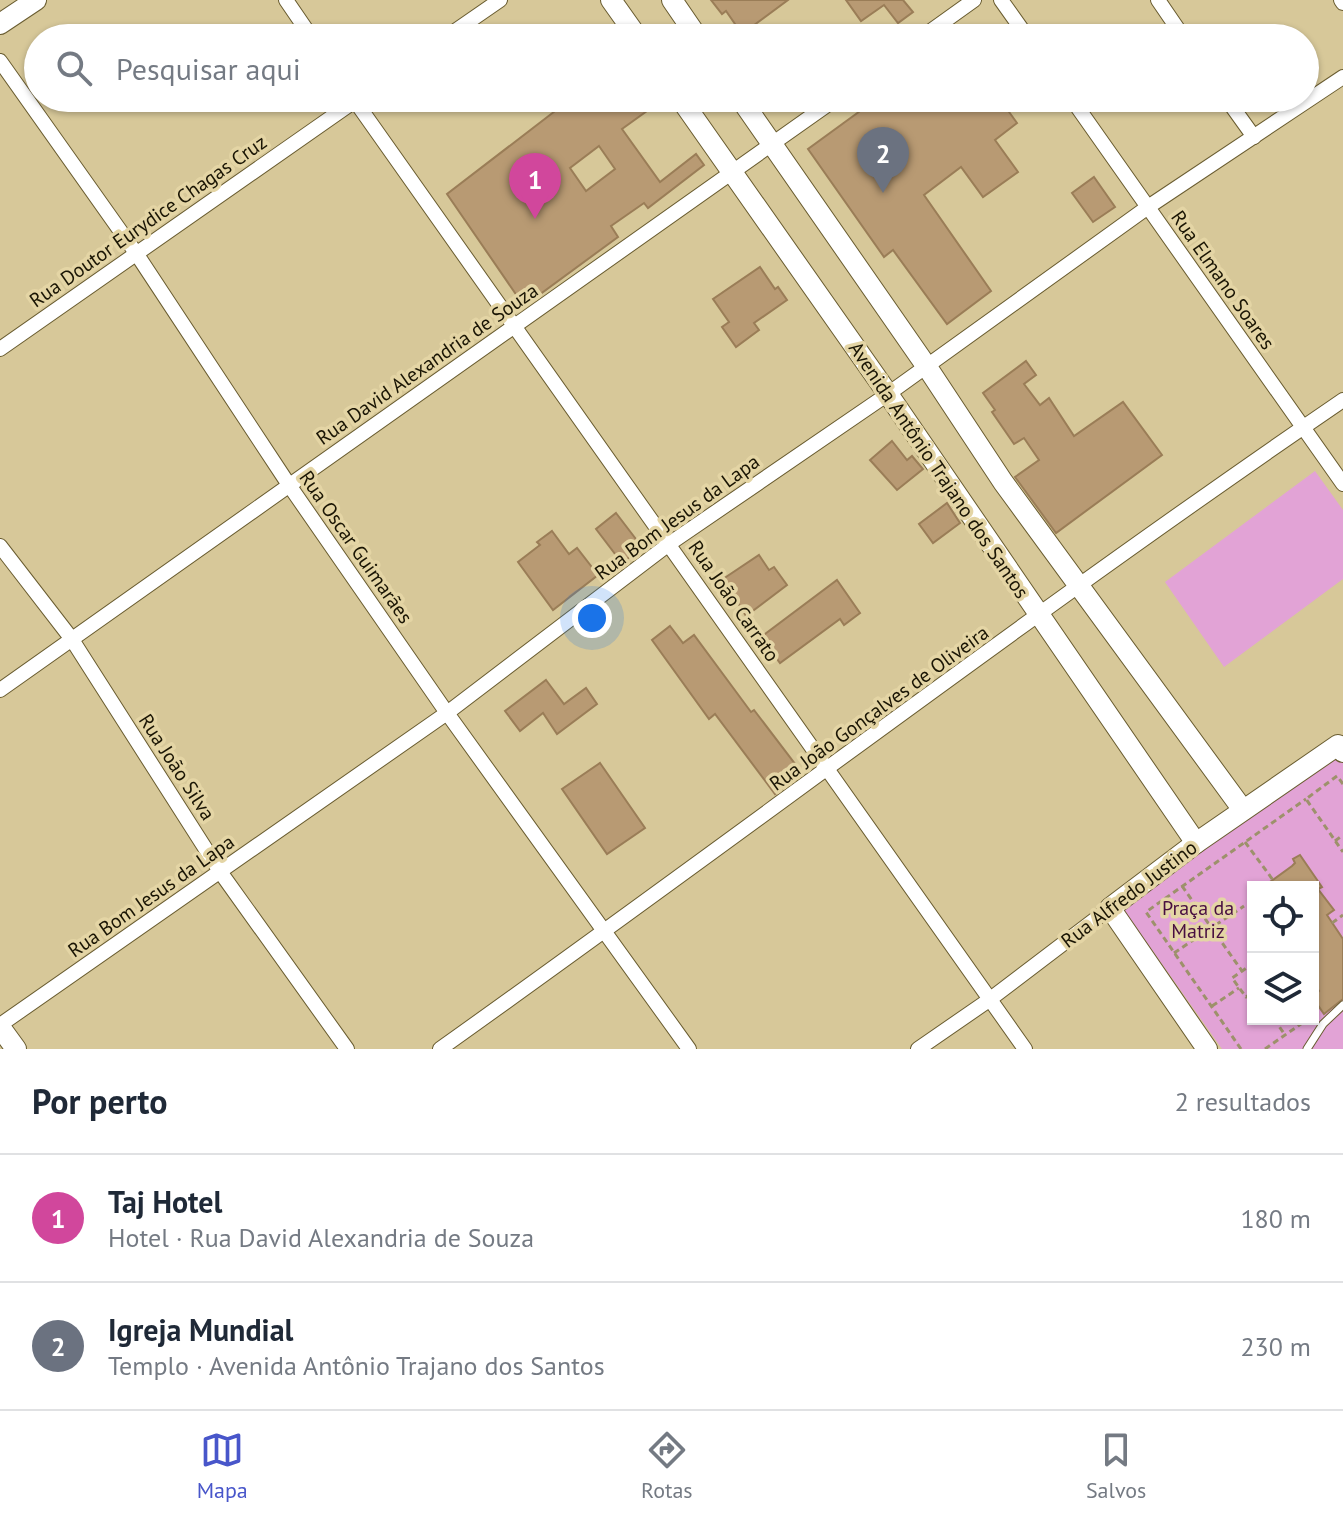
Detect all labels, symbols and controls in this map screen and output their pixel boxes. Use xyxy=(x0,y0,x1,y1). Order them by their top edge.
search box xyxy=(24,24,1319,112)
icon: search xyxy=(52,46,96,90)
text: Pesquisar aqui xyxy=(116,49,301,88)
pin: 2 xyxy=(857,127,909,193)
street label: Rua Doutor Eurydice Chagas Cruz xyxy=(24,129,272,313)
pin: 1 xyxy=(509,153,561,219)
street label: Rua Elmano Soares xyxy=(1165,205,1281,355)
street label: Rua David Alexandria de Souza xyxy=(311,277,543,451)
street label: Avenida Antônio Trajano dos Santos xyxy=(843,337,1035,603)
street label: Rua Bom Jesus da Lapa xyxy=(590,449,764,585)
street label: Rua Oscar Guimarães xyxy=(294,466,418,628)
street label: Rua João Carrato xyxy=(683,535,785,667)
your location xyxy=(572,598,612,638)
street label: Rua João Gonçalves de Oliveira xyxy=(764,620,994,796)
street label: Rua João Silva xyxy=(133,709,221,825)
street label: Rua Bom Jesus da Lapa xyxy=(63,829,239,963)
street label: Rua Alfredo Justino xyxy=(1056,834,1202,954)
map controls xyxy=(1247,881,1319,1025)
button: locate xyxy=(1247,881,1319,953)
park label: Praça da Matriz xyxy=(1162,895,1234,944)
button: layers xyxy=(1247,953,1319,1025)
text: Por perto xyxy=(32,1079,168,1123)
text: 2 resultados xyxy=(1175,1085,1311,1118)
text: Taj Hotel xyxy=(108,1182,222,1221)
text: 1 xyxy=(51,1202,65,1235)
text: 180 m xyxy=(1240,1202,1311,1235)
text: Hotel · Rua David Alexandria de Souza xyxy=(108,1221,534,1254)
text: Igreja Mundial xyxy=(108,1310,293,1349)
text: 2 xyxy=(51,1330,65,1363)
text: 230 m xyxy=(1240,1330,1311,1363)
text: Templo · Avenida Antônio Trajano dos Santos xyxy=(108,1349,605,1382)
tab: Mapa xyxy=(197,1428,248,1504)
tab: Rotas xyxy=(641,1428,693,1504)
tab: Salvos xyxy=(1086,1428,1146,1504)

